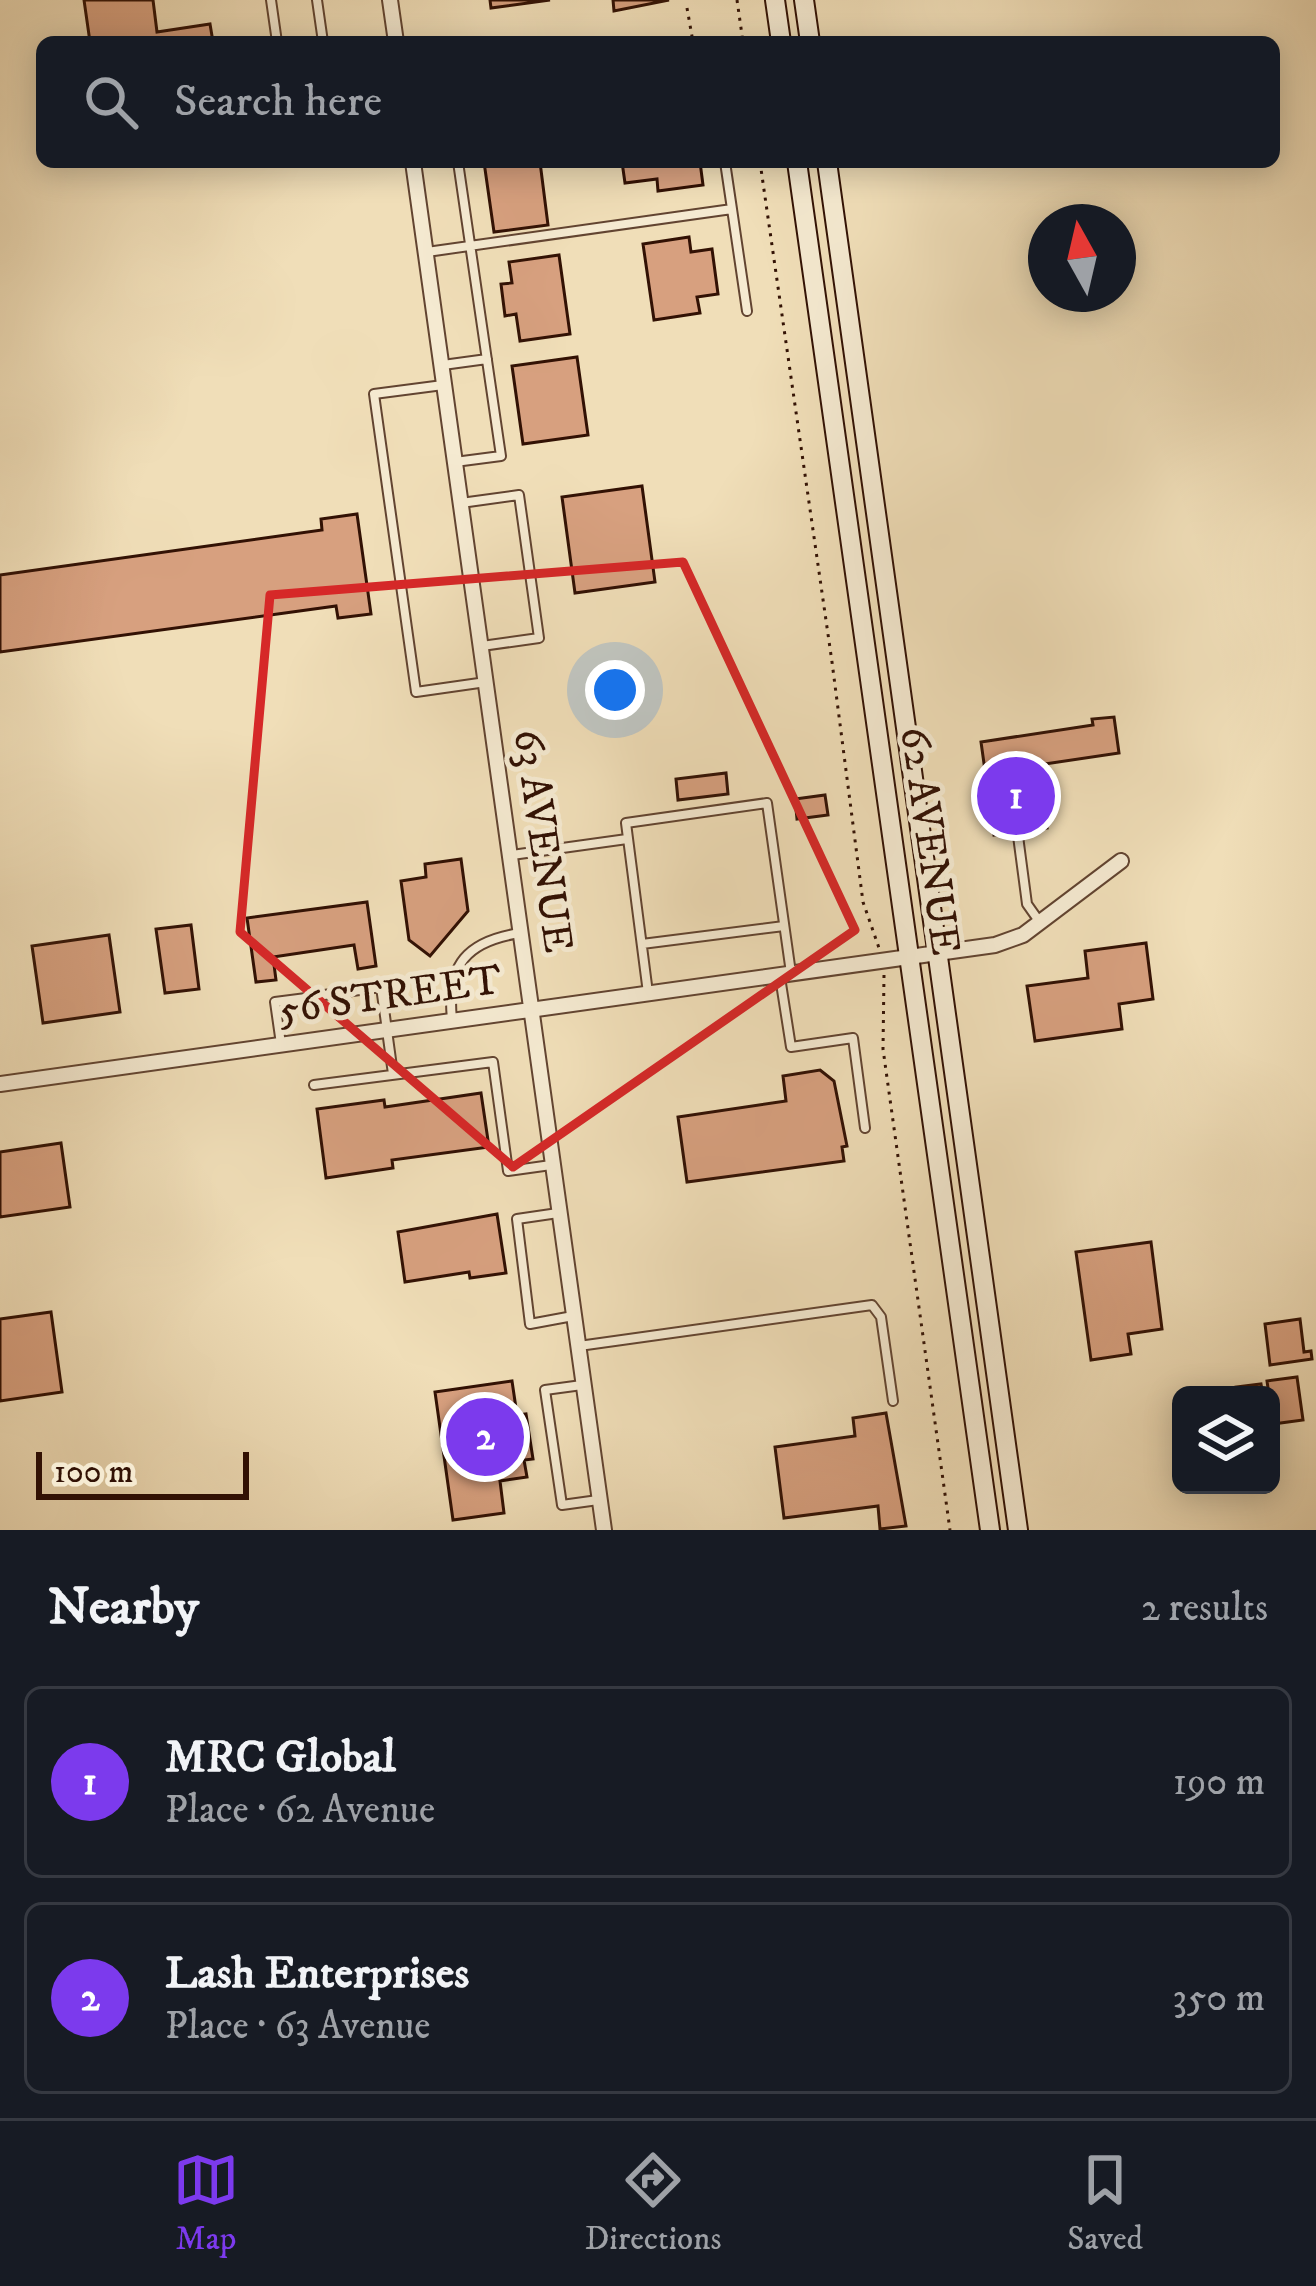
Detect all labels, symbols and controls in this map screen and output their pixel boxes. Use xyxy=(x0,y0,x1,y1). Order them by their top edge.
search box xyxy=(36,36,1280,168)
icon: search xyxy=(78,69,144,135)
text: Search here xyxy=(174,74,382,130)
north arrow xyxy=(1028,204,1136,312)
your location xyxy=(585,660,645,720)
street label: 62 AVENUE xyxy=(887,723,971,959)
street label: 63 AVENUE xyxy=(501,726,583,956)
pin: 1 xyxy=(977,751,1055,841)
street label: 56 STREET xyxy=(275,955,505,1037)
map controls xyxy=(1172,1386,1280,1494)
button: layers xyxy=(1172,1386,1280,1494)
pin: 2 xyxy=(446,1392,524,1482)
scale bar xyxy=(36,1446,249,1499)
text: 100 m xyxy=(54,1452,133,1493)
text: Nearby xyxy=(48,1576,199,1640)
text: 2 results xyxy=(1141,1584,1268,1633)
text: MRC Global xyxy=(165,1730,396,1786)
text: 1 xyxy=(83,1758,97,1807)
text: 190 m xyxy=(1173,1758,1265,1807)
text: Place · 62 Avenue xyxy=(165,1786,435,1835)
text: Lash Enterprises xyxy=(165,1946,469,2002)
text: 2 xyxy=(80,1974,100,2023)
text: 350 m xyxy=(1172,1974,1265,2023)
text: Place · 63 Avenue xyxy=(165,2002,430,2051)
tab: Map xyxy=(173,2147,239,2260)
tab: Directions xyxy=(585,2147,721,2260)
tab: Saved xyxy=(1067,2147,1143,2260)

